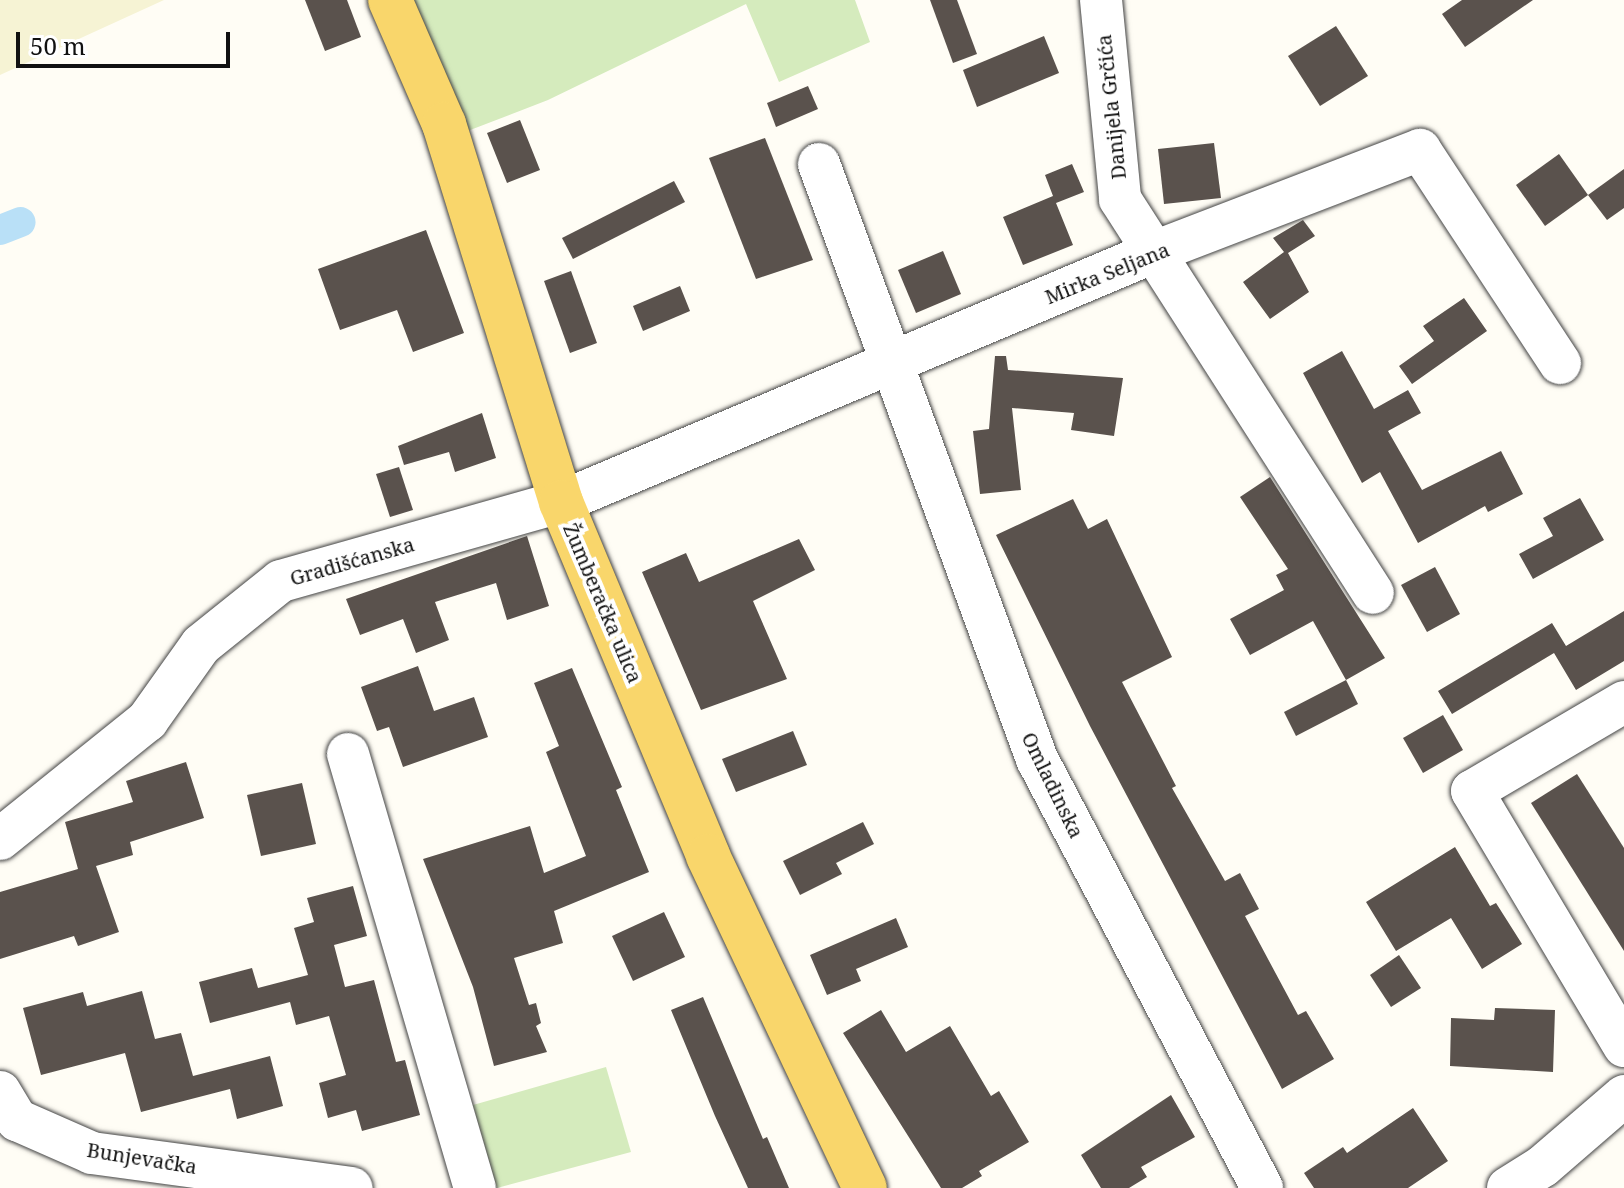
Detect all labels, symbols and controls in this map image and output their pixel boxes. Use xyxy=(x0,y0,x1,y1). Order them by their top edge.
scale bar xyxy=(20,16,234,66)
text: 50 m xyxy=(30,29,86,62)
street label: Danijela Grčića xyxy=(1091,33,1131,181)
street label: Mirka Seljana xyxy=(1041,237,1173,309)
street label: Žumberačka ulica xyxy=(559,520,647,686)
street label: Gradišćanska xyxy=(287,532,417,590)
street label: Omladinska xyxy=(1017,728,1089,842)
street label: Bunjevačka xyxy=(85,1137,199,1179)

